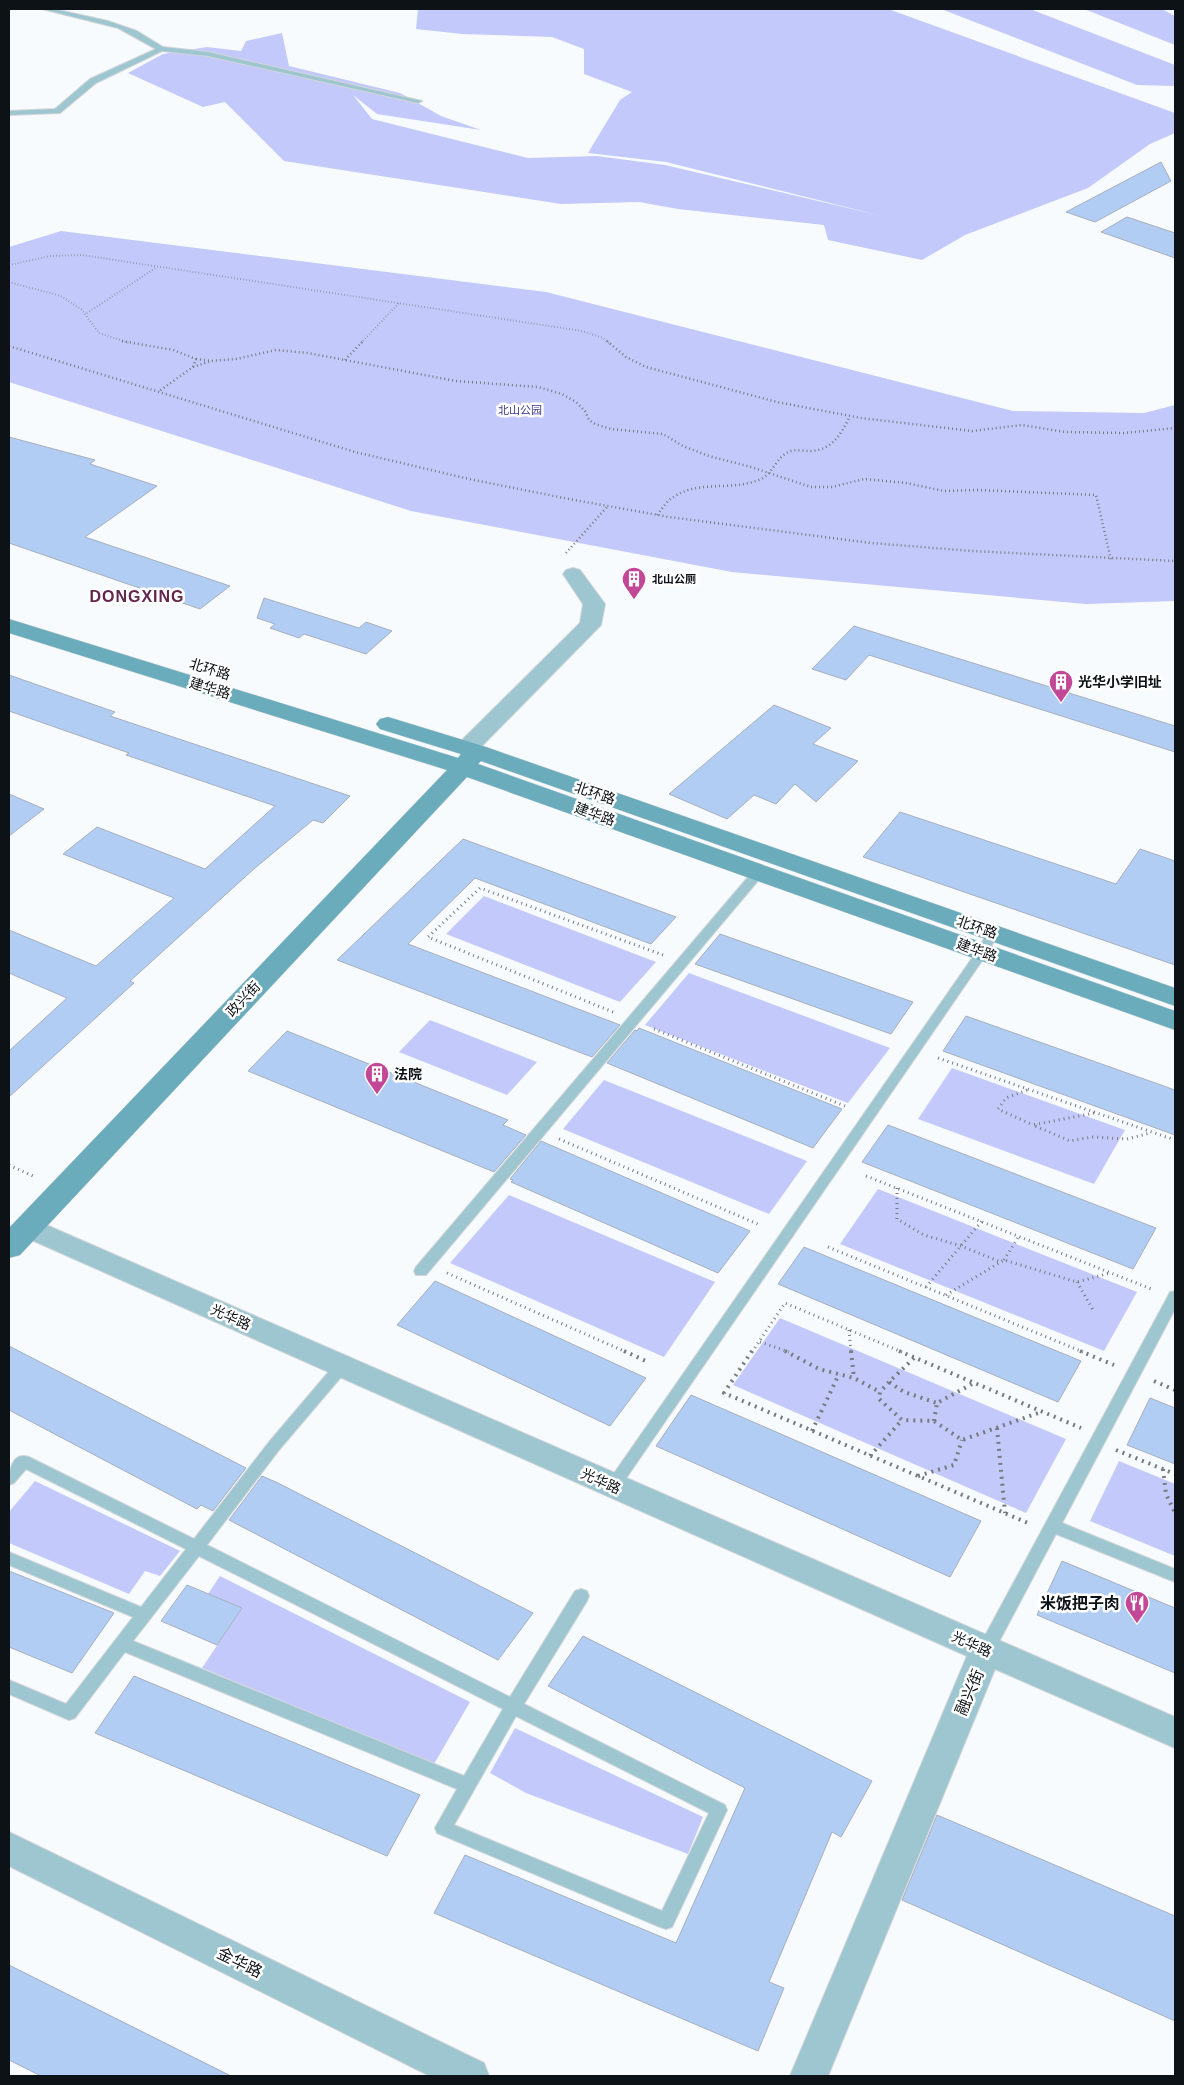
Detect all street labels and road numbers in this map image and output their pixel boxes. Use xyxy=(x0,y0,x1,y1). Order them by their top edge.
street label: 北环路 xyxy=(188,655,232,683)
street label: 建华路 xyxy=(188,674,232,702)
street label: 北环路 xyxy=(573,779,617,807)
street label: 建华路 xyxy=(573,799,617,829)
street label: 北环路 xyxy=(955,913,999,941)
street label: 建华路 xyxy=(955,935,999,965)
street label: 政兴街 xyxy=(223,978,263,1020)
street label: 光华路 xyxy=(209,1301,253,1333)
street label: 光华路 xyxy=(579,1465,623,1497)
street label: 光华路 xyxy=(950,1628,994,1660)
street label: 融兴街 xyxy=(952,1667,987,1718)
street label: 金华路 xyxy=(214,1944,265,1981)

